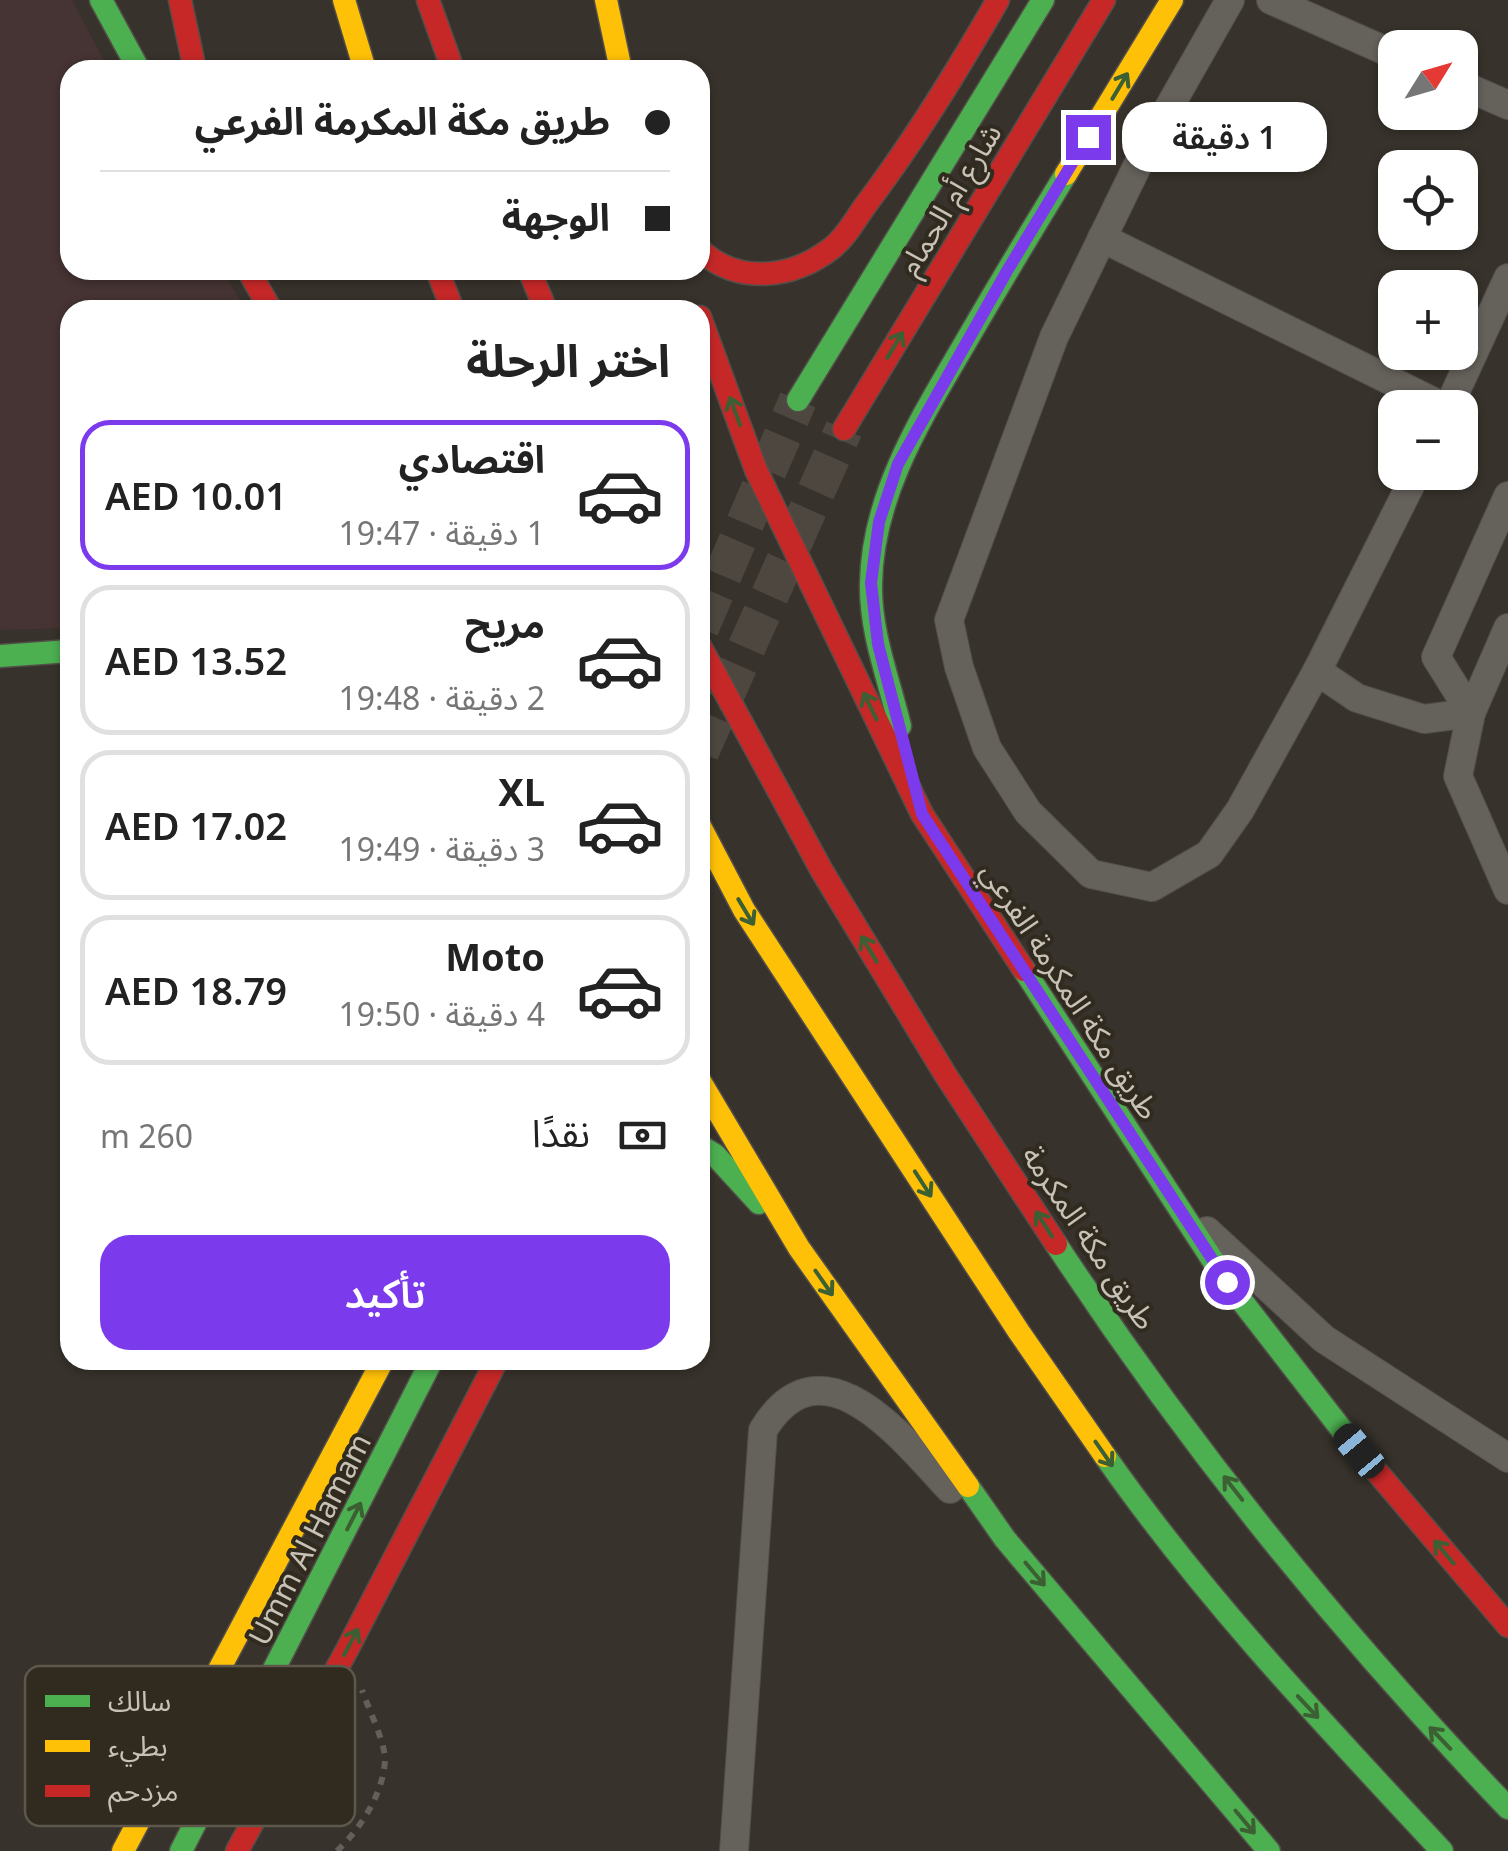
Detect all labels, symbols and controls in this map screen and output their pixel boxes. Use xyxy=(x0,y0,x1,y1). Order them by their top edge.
north arrow xyxy=(1378,30,1478,130)
map controls xyxy=(1378,30,1478,490)
one-way arrow xyxy=(1110,72,1130,101)
text: طريق مكة المكرمة الفرعي xyxy=(195,94,610,146)
callout: 1 دقيقة xyxy=(1123,102,1328,172)
street label: شارع أم الحمام xyxy=(888,115,1013,284)
route end xyxy=(1066,115,1111,160)
text: 1 دقيقة xyxy=(1172,115,1277,158)
button: locate xyxy=(1378,150,1478,250)
text: الوجهة xyxy=(502,190,610,242)
button: + xyxy=(1378,270,1478,370)
text: اختر الرحلة xyxy=(466,329,670,390)
one-way arrow xyxy=(885,331,905,360)
button: − xyxy=(1378,390,1478,490)
one-way arrow xyxy=(725,397,743,428)
text: اقتصادي xyxy=(399,432,545,484)
icon: car xyxy=(575,450,665,540)
text: AED 10.01 xyxy=(105,469,287,521)
text: 1 دقيقة · 19:47 xyxy=(338,511,545,554)
text: مريح xyxy=(465,597,545,649)
icon: car xyxy=(575,615,665,705)
text: AED 13.52 xyxy=(105,634,287,686)
text: 2 دقيقة · 19:48 xyxy=(338,676,545,719)
one-way arrow xyxy=(860,692,879,722)
text: XL xyxy=(498,765,545,817)
icon: car xyxy=(575,780,665,870)
text: AED 17.02 xyxy=(105,799,287,851)
text: 3 دقيقة · 19:49 xyxy=(338,827,545,870)
street label: طريق مكة المكرمة الفرعي xyxy=(969,853,1170,1129)
one-way arrow xyxy=(736,897,756,926)
text: Moto xyxy=(445,930,545,982)
one-way arrow xyxy=(859,936,879,964)
icon: car xyxy=(575,945,665,1035)
text: AED 18.79 xyxy=(105,964,287,1016)
text: 4 دقيقة · 19:50 xyxy=(338,992,545,1035)
text: نقدًا xyxy=(532,1106,590,1158)
icon: cash xyxy=(615,1108,670,1163)
text: 260 m xyxy=(100,1114,193,1157)
street label: طريق مكة المكرمة xyxy=(1013,1137,1167,1337)
one-way arrow xyxy=(912,1169,933,1198)
one-way arrow xyxy=(1033,1210,1054,1238)
button: تأكيد xyxy=(100,1235,670,1350)
route start xyxy=(1205,1260,1250,1305)
one-way arrow xyxy=(813,1269,834,1296)
car xyxy=(1328,1418,1390,1484)
street label: Umm Al Hamam xyxy=(238,1426,380,1652)
one-way arrow xyxy=(1093,1439,1114,1467)
one-way arrow xyxy=(1222,1475,1243,1502)
one-way arrow xyxy=(345,1501,364,1531)
one-way arrow xyxy=(1433,1540,1456,1565)
one-way arrow xyxy=(1024,1561,1046,1587)
one-way arrow xyxy=(342,1628,361,1658)
legend xyxy=(25,1666,355,1826)
text: سالك xyxy=(108,1681,171,1719)
one-way arrow xyxy=(1296,1694,1319,1719)
text: بطيء xyxy=(108,1726,168,1767)
one-way arrow xyxy=(1429,1726,1453,1750)
text: مزدحم xyxy=(108,1771,179,1813)
one-way arrow xyxy=(1234,1809,1256,1835)

